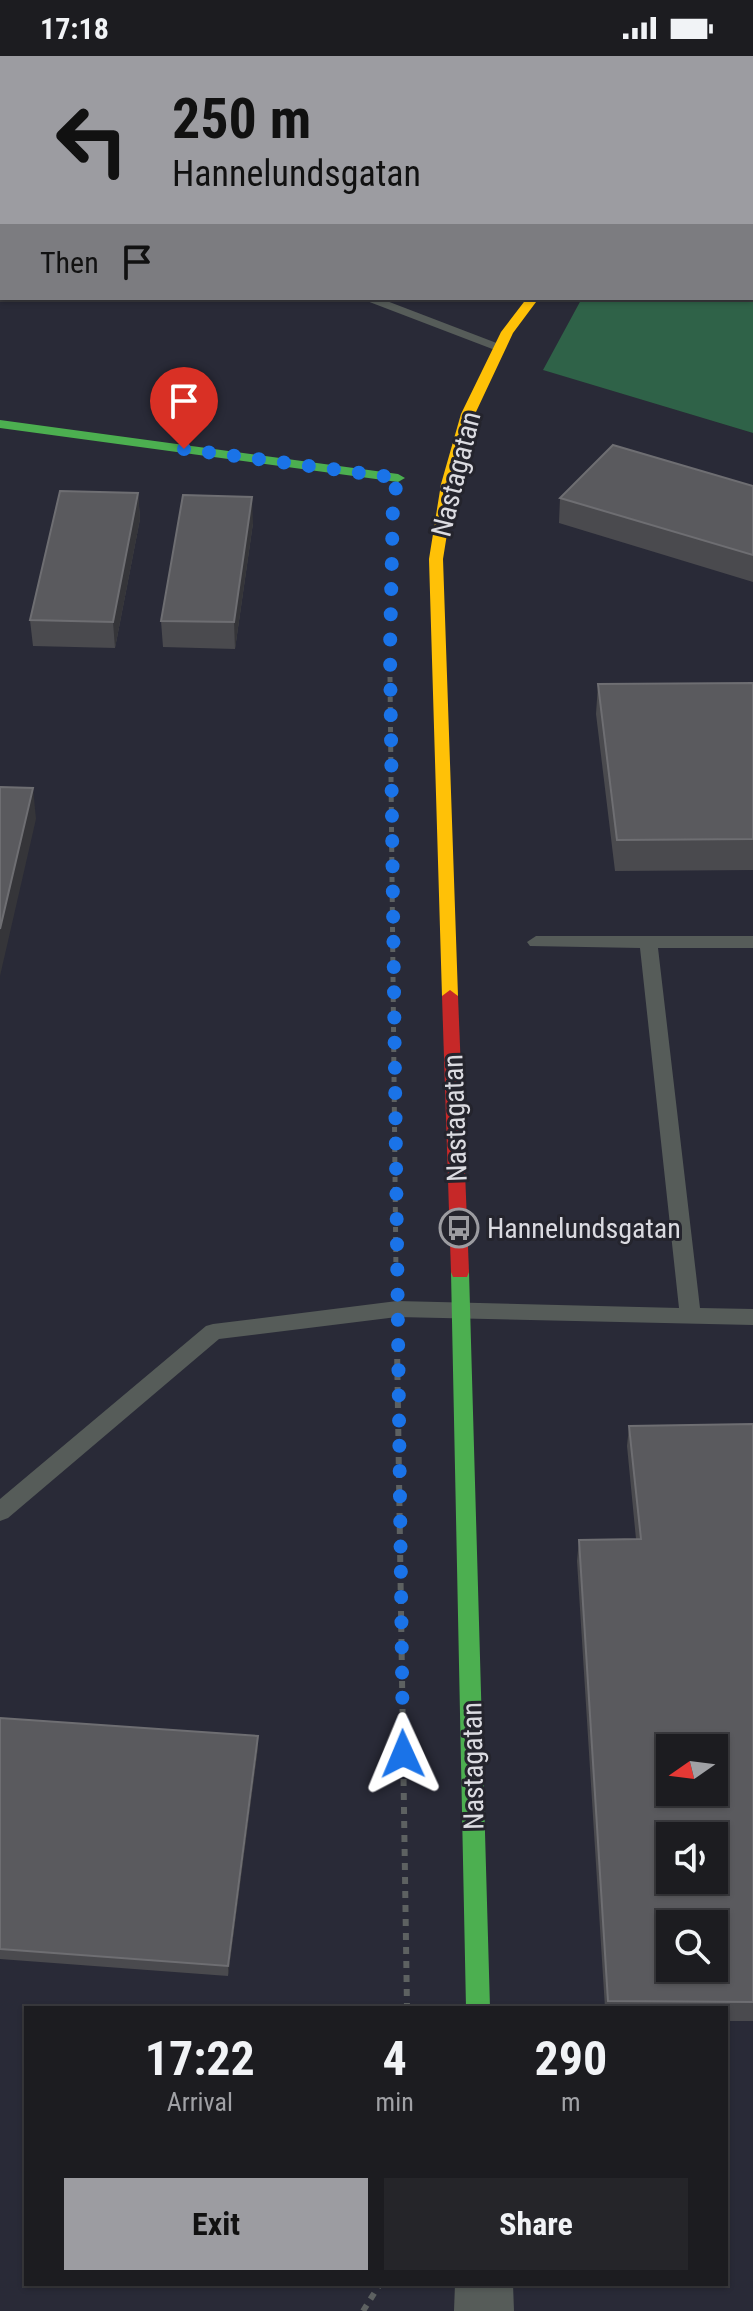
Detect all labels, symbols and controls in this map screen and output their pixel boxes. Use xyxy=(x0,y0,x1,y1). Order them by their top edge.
text: 17:18 xyxy=(40,11,109,46)
text: 250 m xyxy=(172,86,311,152)
icon: left xyxy=(40,88,144,192)
text: Hannelundsgatan xyxy=(172,153,421,195)
icon: arrive xyxy=(115,240,159,284)
text: Then xyxy=(40,245,99,280)
pin xyxy=(150,367,218,449)
icon: arrive xyxy=(162,379,206,423)
street label: Nastagatan xyxy=(425,408,487,540)
street label: Nastagatan xyxy=(436,1054,474,1182)
bus stop icon: Hannelundsgatan xyxy=(438,1207,480,1249)
place label: Hannelundsgatan xyxy=(487,1212,681,1245)
street label: Nastagatan xyxy=(455,1702,491,1830)
position arrow xyxy=(361,1712,445,1796)
north arrow xyxy=(656,1734,728,1806)
map controls xyxy=(656,1734,728,1982)
button: sound xyxy=(656,1822,728,1894)
button: search xyxy=(656,1910,728,1982)
text: 17:22 xyxy=(145,2030,255,2087)
text: 4 xyxy=(383,2030,407,2087)
text: 290 xyxy=(534,2030,607,2087)
text: Arrival xyxy=(167,2087,233,2117)
text: min xyxy=(376,2087,414,2117)
text: m xyxy=(561,2087,581,2117)
button: Exit xyxy=(64,2178,368,2270)
button: Share xyxy=(384,2178,688,2270)

